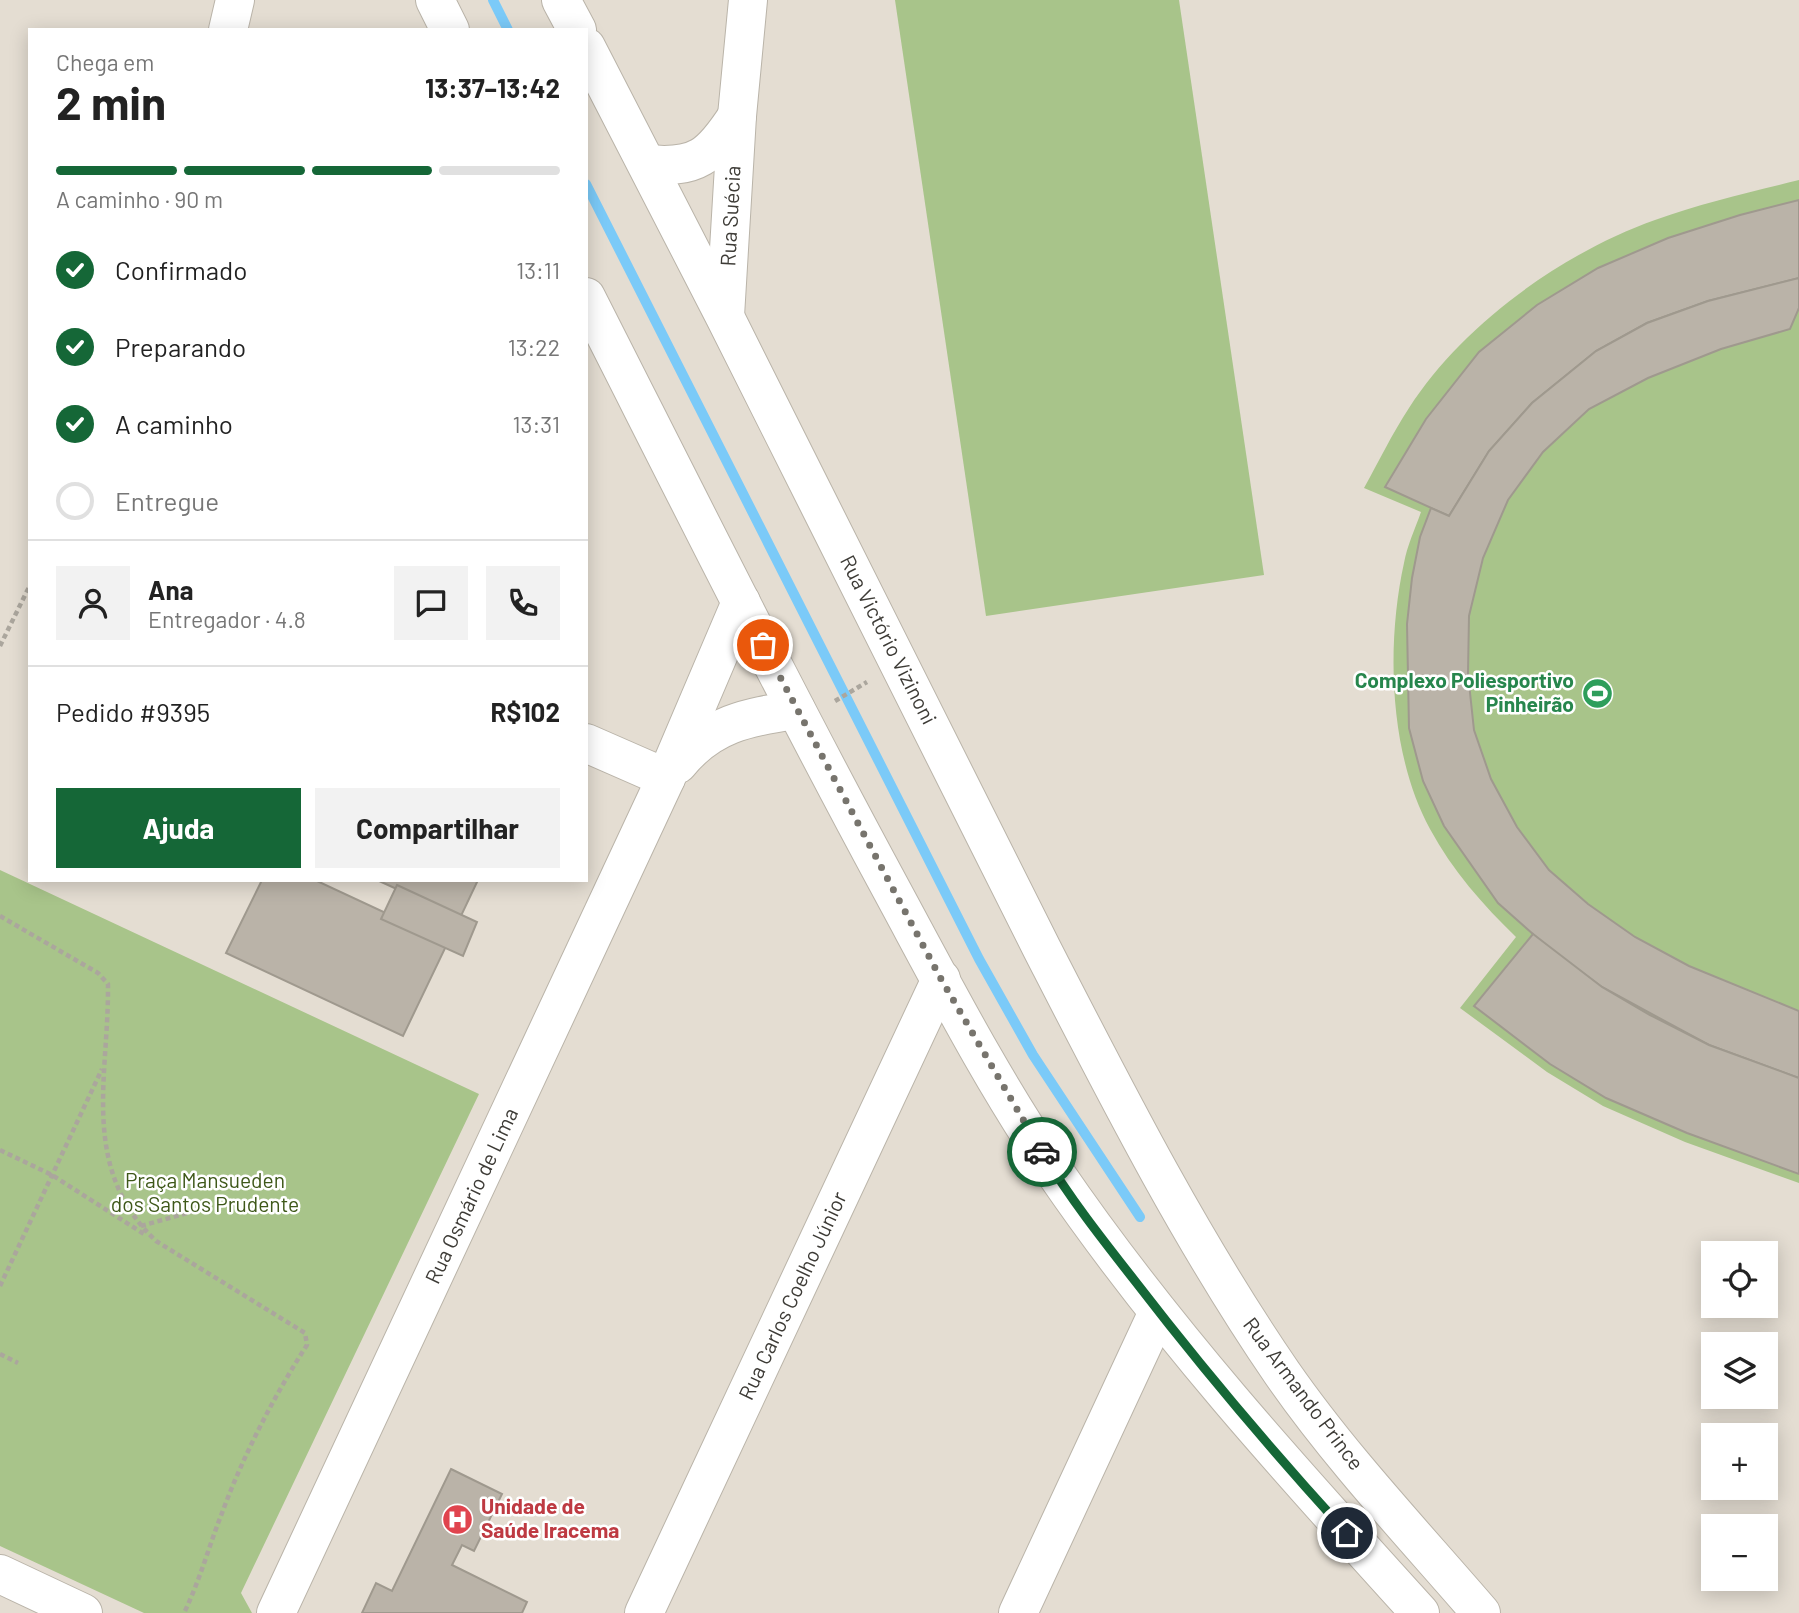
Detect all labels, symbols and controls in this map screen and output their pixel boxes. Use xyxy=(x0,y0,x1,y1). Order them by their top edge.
text: Chega em xyxy=(56,48,154,76)
text: 13:37–13:42 xyxy=(425,72,560,103)
text: 2 min xyxy=(56,74,166,129)
street label: Rua Suécia xyxy=(714,165,745,267)
text: A caminho · 90 m xyxy=(56,185,223,213)
icon: check xyxy=(56,251,94,289)
text: Confirmado xyxy=(115,254,247,285)
text: 13:11 xyxy=(516,256,560,284)
icon: check xyxy=(56,328,94,366)
text: Preparando xyxy=(115,331,246,362)
text: 13:22 xyxy=(508,333,560,361)
icon: check xyxy=(56,405,94,443)
text: A caminho xyxy=(115,408,233,439)
text: 13:31 xyxy=(513,410,560,438)
text: Entregue xyxy=(115,485,219,516)
street label: Rua Victório Vizinoni xyxy=(836,550,943,728)
button: person xyxy=(56,566,130,640)
button: chat xyxy=(394,566,468,640)
button: phone xyxy=(486,566,560,640)
text: Ana xyxy=(148,574,193,605)
text: Entregador · 4.8 xyxy=(148,605,306,633)
pin xyxy=(733,615,793,675)
icon: bag xyxy=(744,626,782,664)
place label: Complexo Poliesportivo Pinheirão xyxy=(1355,667,1574,716)
sports icon: Complexo Poliesportivo Pinheirão xyxy=(1580,676,1614,710)
text: Pedido #9395 xyxy=(56,696,210,727)
text: R$102 xyxy=(491,696,560,727)
button: Ajuda xyxy=(56,788,301,868)
button: Compartilhar xyxy=(315,788,560,868)
street label: Rua Osmário de Lima xyxy=(419,1103,522,1287)
courier xyxy=(1007,1117,1077,1187)
icon: car xyxy=(1023,1133,1061,1171)
park label: Praça Mansueden dos Santos Prudente xyxy=(111,1167,299,1216)
street label: Rua Carlos Coelho Júnior xyxy=(732,1187,851,1403)
map controls xyxy=(1701,1241,1778,1591)
button: locate xyxy=(1701,1241,1778,1318)
street label: Rua Armando Prince xyxy=(1239,1312,1370,1474)
button: layers xyxy=(1701,1332,1778,1409)
button: + xyxy=(1701,1423,1778,1500)
place label: Unidade de Saúde Iracema xyxy=(481,1493,619,1542)
hospital icon: Unidade de Saúde Iracema xyxy=(441,1502,475,1536)
pin xyxy=(1317,1503,1377,1563)
icon: home xyxy=(1328,1514,1366,1552)
button: − xyxy=(1701,1514,1778,1591)

